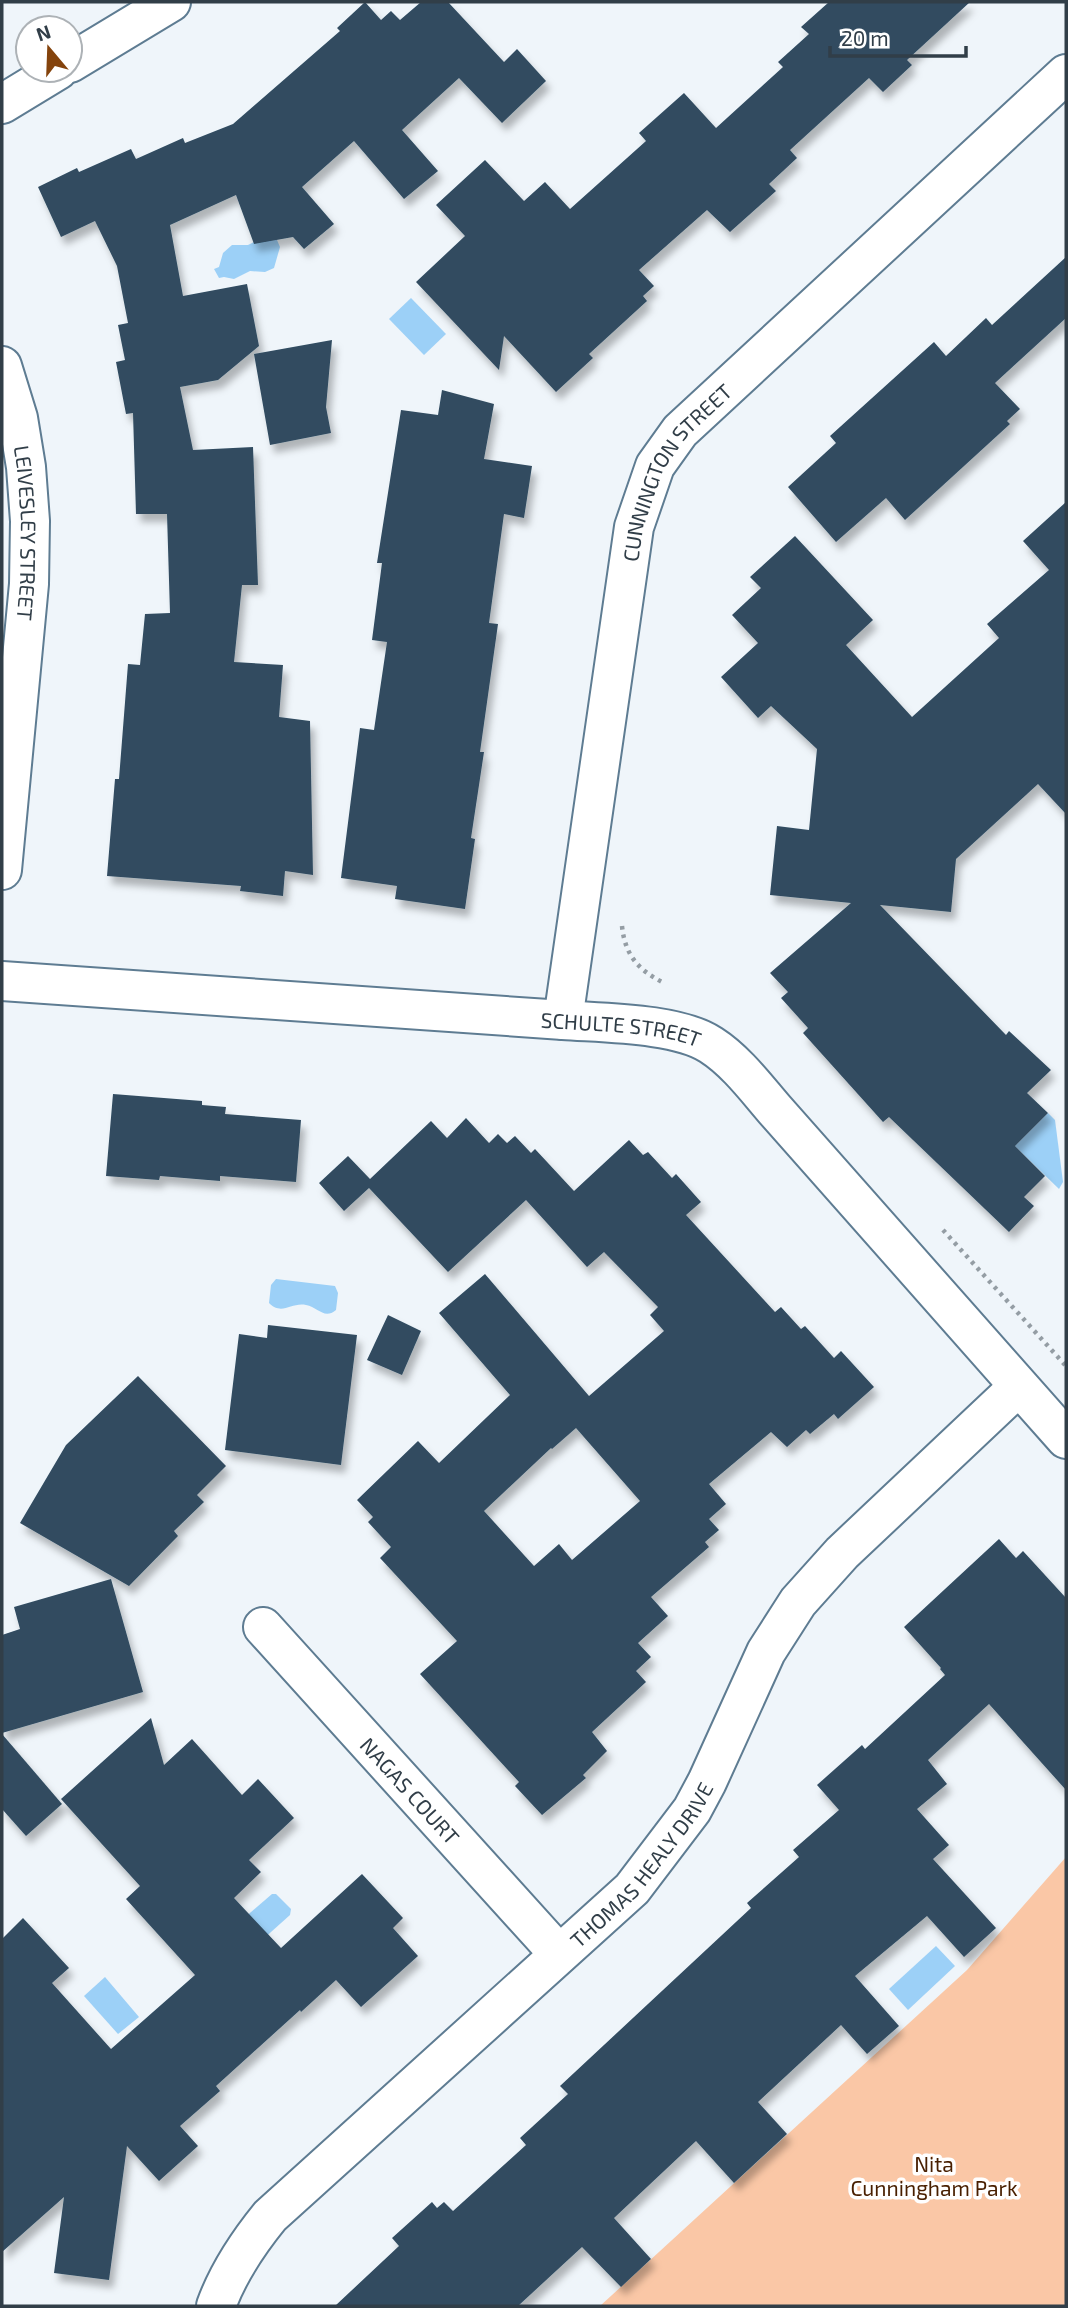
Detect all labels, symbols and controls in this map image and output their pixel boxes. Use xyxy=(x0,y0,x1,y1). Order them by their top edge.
north arrow xyxy=(14,14,84,84)
scale bar xyxy=(830,14,967,58)
text: N xyxy=(33,19,54,46)
text: 20 m xyxy=(841,25,889,50)
street label: CUNNINGTON STREET xyxy=(617,378,736,563)
street label: LEIVESLEY STREET xyxy=(10,443,43,622)
street label: SCHULTE STREET xyxy=(540,1006,705,1051)
street label: NAGAS COURT xyxy=(356,1732,465,1849)
street label: THOMAS HEALY DRIVE xyxy=(564,1778,717,1952)
park label: Nita Cunningham Park xyxy=(850,2151,1018,2200)

